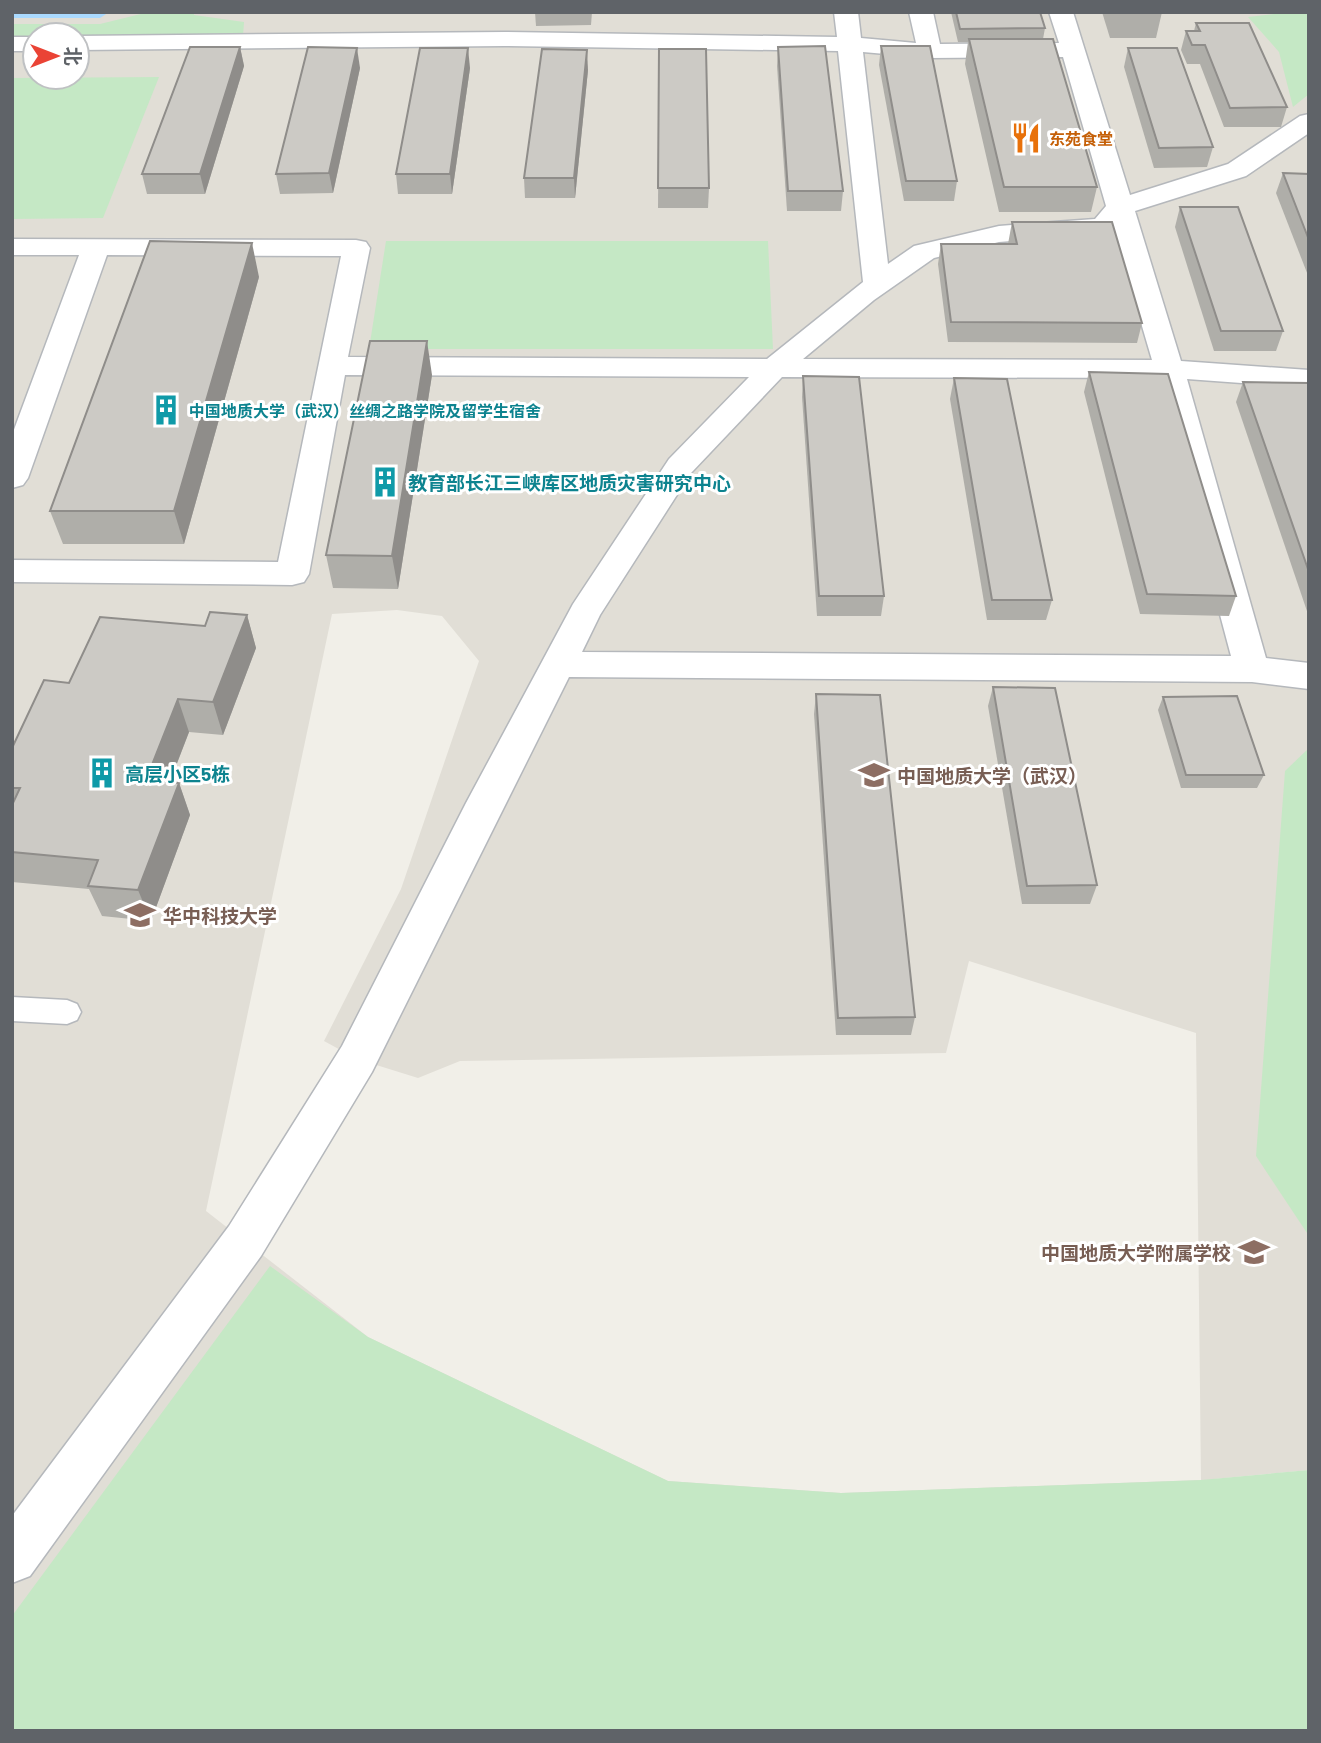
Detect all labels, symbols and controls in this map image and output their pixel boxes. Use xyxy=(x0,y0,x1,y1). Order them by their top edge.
north arrow xyxy=(21,21,91,91)
text: 北 xyxy=(62,46,85,66)
restaurant icon: 东苑食堂 xyxy=(1009,121,1043,155)
place label: 东苑食堂 xyxy=(1049,129,1113,148)
building icon: 中国地质大学（武汉）丝绸之路学院及留学生宿舍 xyxy=(149,393,183,427)
place label: 中国地质大学（武汉）丝绸之路学院及留学生宿舍 xyxy=(189,401,541,420)
building icon: 教育部长江三峡库区地质灾害研究中心 xyxy=(368,465,402,499)
place label: 教育部长江三峡库区地质灾害研究中心 xyxy=(408,471,731,494)
building icon: 高层小区5栋 xyxy=(85,756,119,790)
school or university icon: 中国地质大学（武汉） xyxy=(857,758,891,792)
place label: 高层小区5栋 xyxy=(125,762,230,785)
place label: 中国地质大学（武汉） xyxy=(897,764,1087,787)
school or university icon: 华中科技大学 xyxy=(123,898,157,932)
place label: 华中科技大学 xyxy=(163,904,277,927)
school or university icon: 中国地质大学附属学校 xyxy=(1237,1235,1271,1269)
place label: 中国地质大学附属学校 xyxy=(1041,1241,1231,1264)

